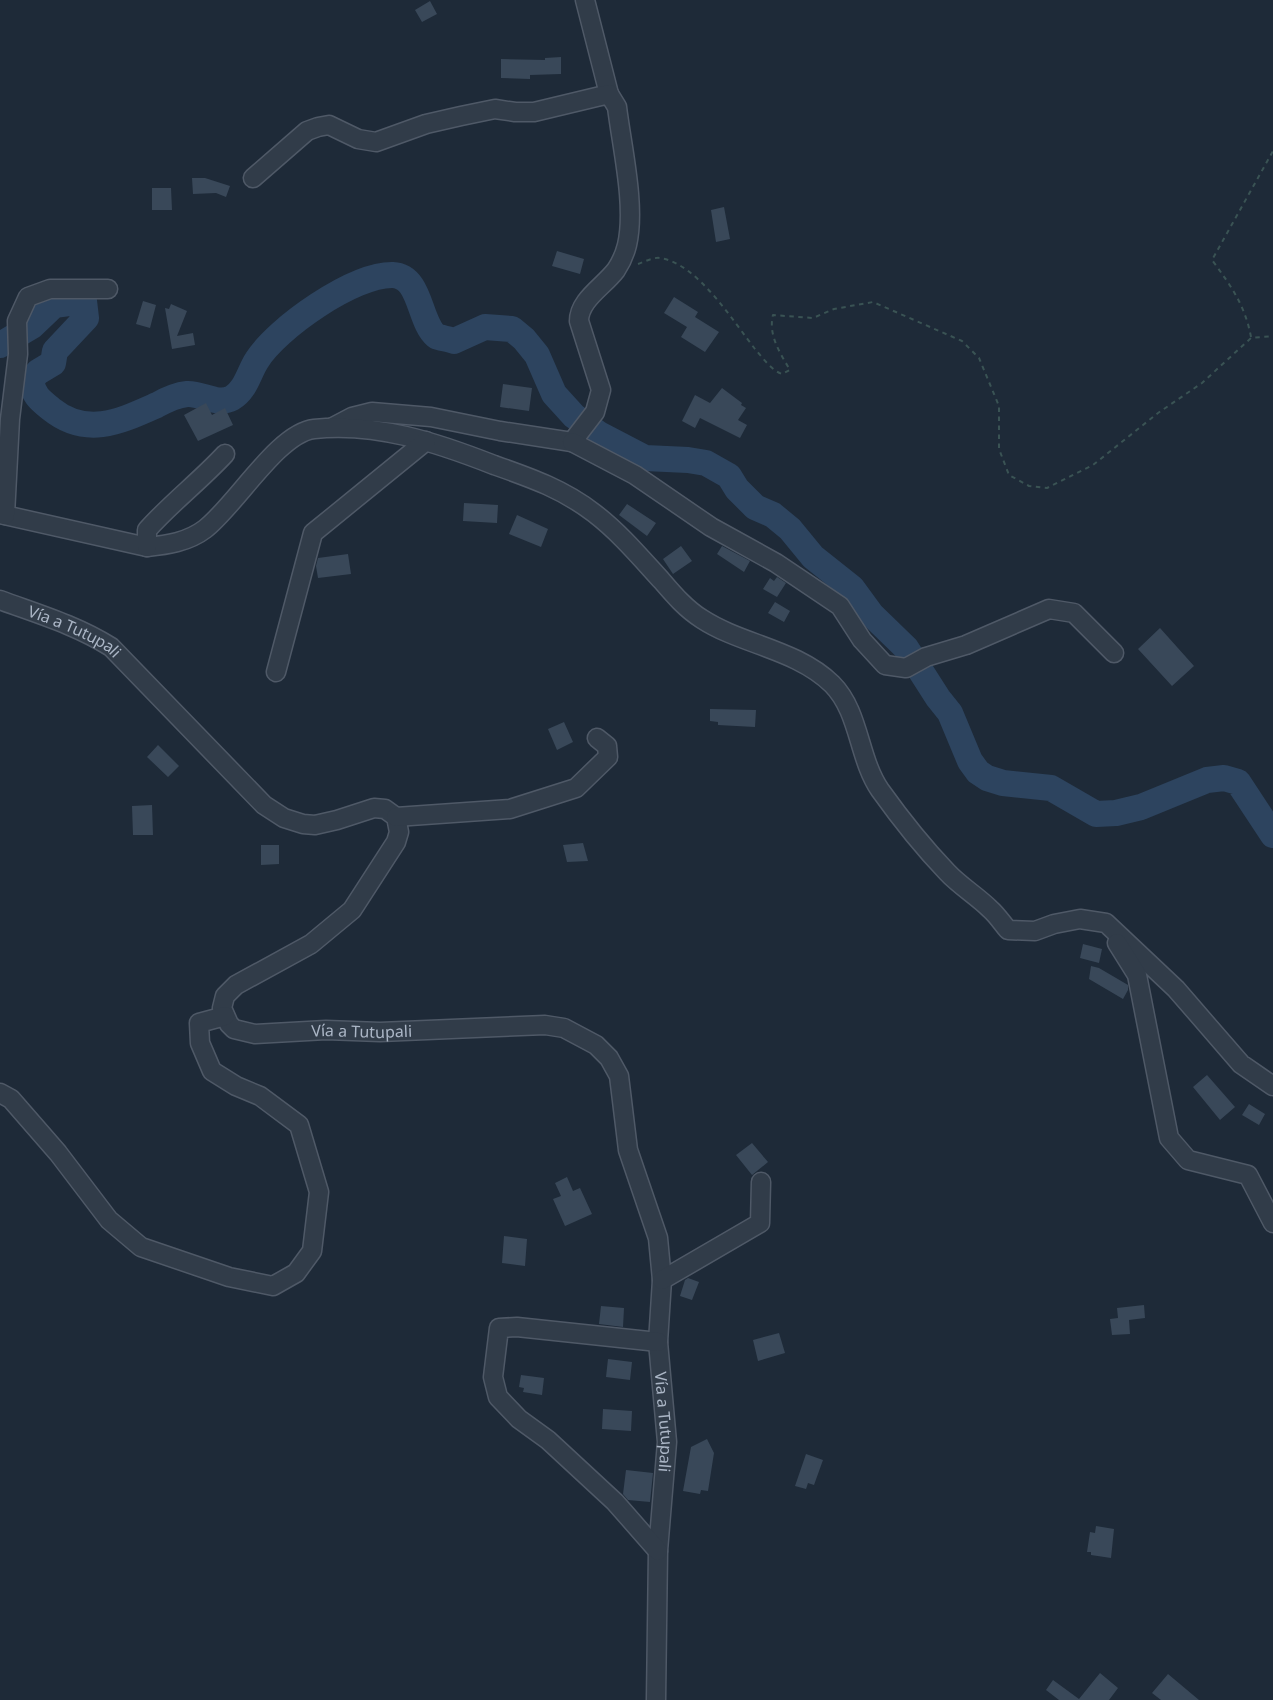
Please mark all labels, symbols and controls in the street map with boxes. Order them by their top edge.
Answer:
street label: Vía a Tutupali [25,600,126,662]
street label: Vía a Tutupali [311,1019,413,1043]
street label: Vía a Tutupali [650,1371,678,1473]

